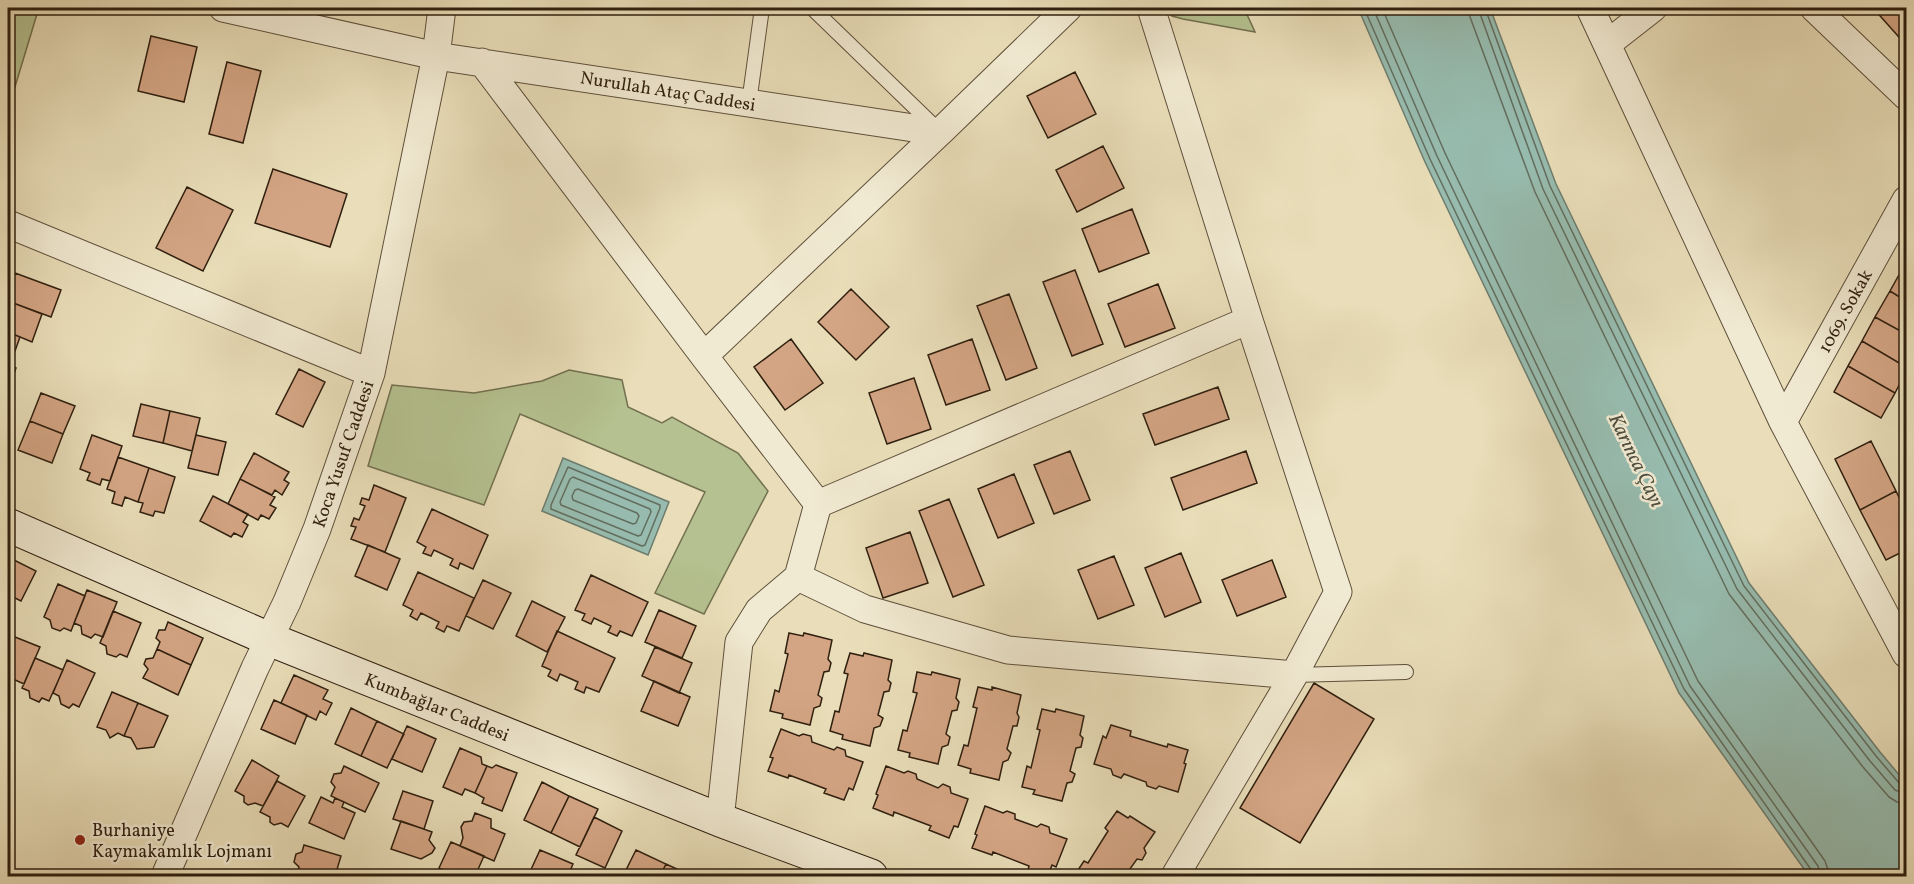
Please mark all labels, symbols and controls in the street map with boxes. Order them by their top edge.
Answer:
street label: Nurullah Ataç Caddesi [578,66,757,119]
street label: 1069. Sokak [1813,265,1880,358]
street label: Koca Yusuf Caddesi [308,378,381,531]
water label: Karınca Çayı [1600,409,1670,513]
street label: Kumbağlar Caddesi [360,668,513,749]
place label: Burhaniye Kaymakamlık Lojmanı [92,819,272,865]
marker: Burhaniye Kaymakamlık Lojmanı [73,833,87,847]

